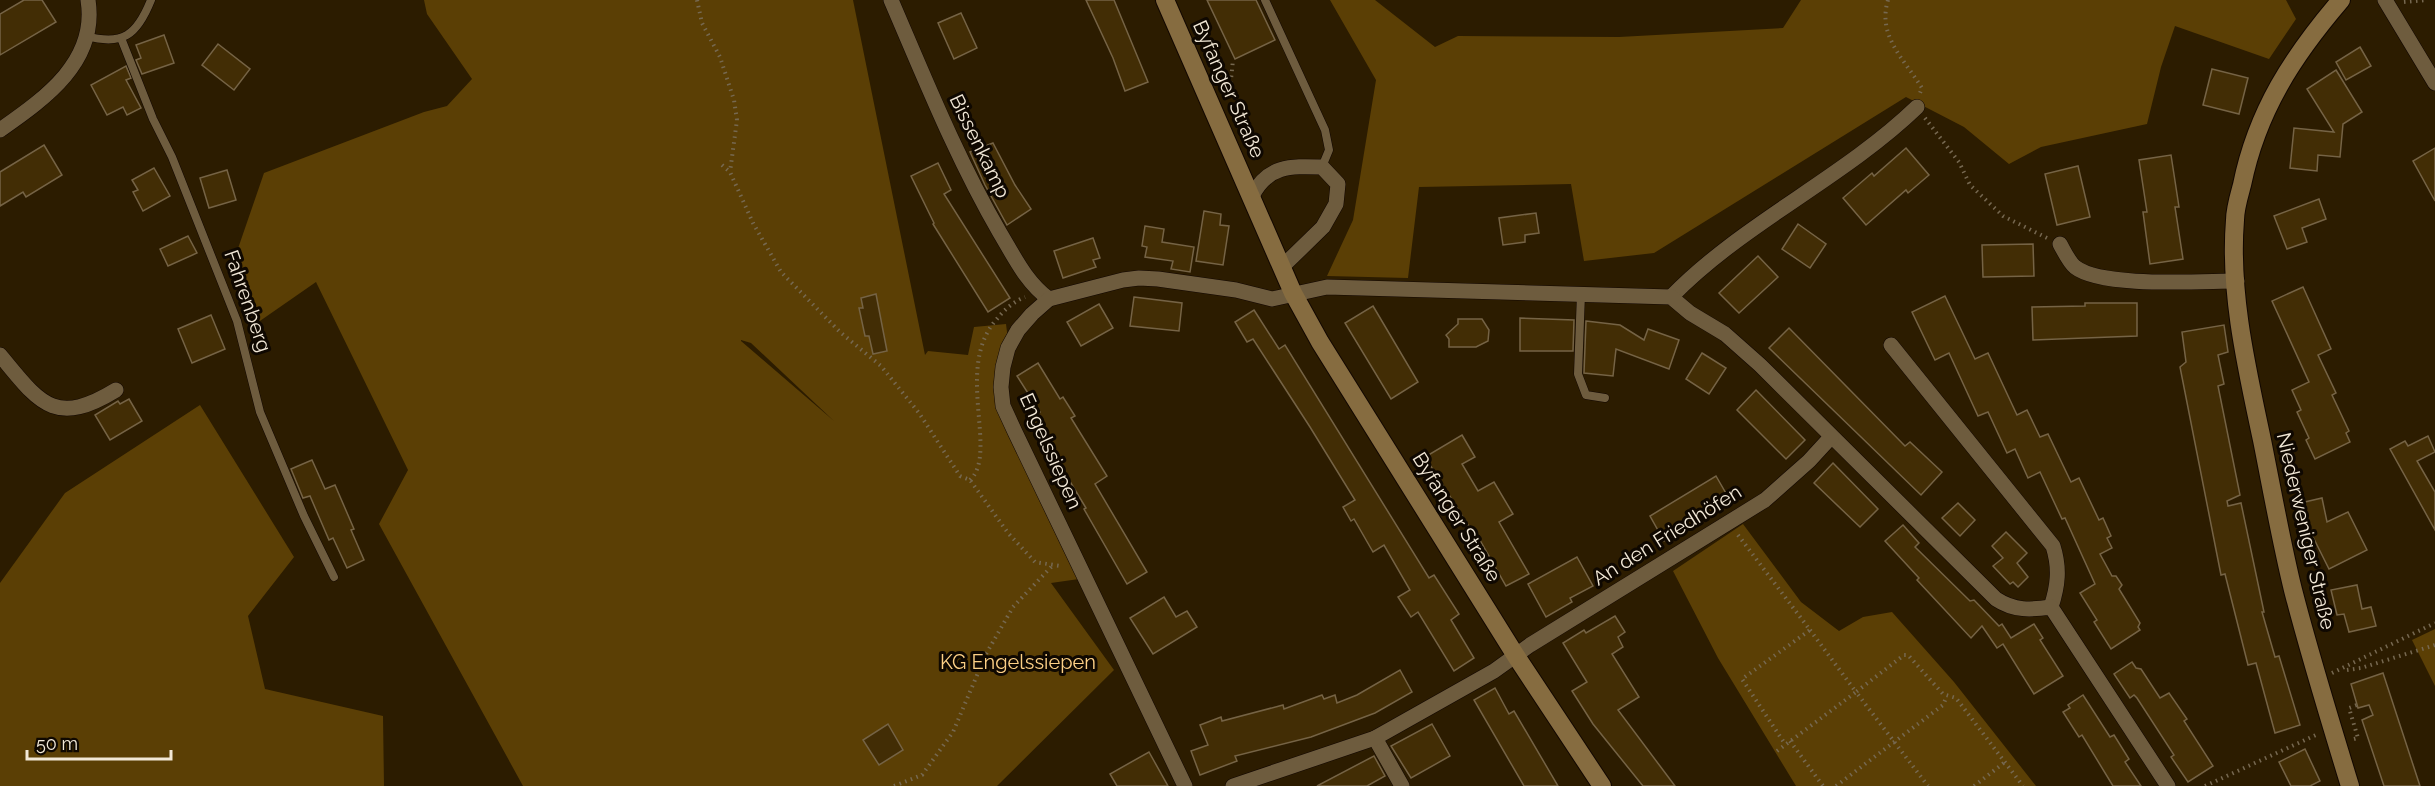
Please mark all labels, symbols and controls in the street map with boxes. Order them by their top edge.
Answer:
street label: Byfanger Straße [1188,16,1270,162]
street label: Bissenkamp [945,90,1015,202]
street label: Fahrenberg [219,247,277,355]
street label: Engelssiepen [1015,389,1087,513]
street label: Niederweniger Straße [2272,430,2340,632]
street label: Byfanger Straße [1408,448,1507,586]
street label: An den Friedhöfen [1588,480,1746,590]
park label: KG Engelssiepen [940,650,1096,674]
scale bar [27,723,171,761]
text: 50 m [36,733,78,754]

